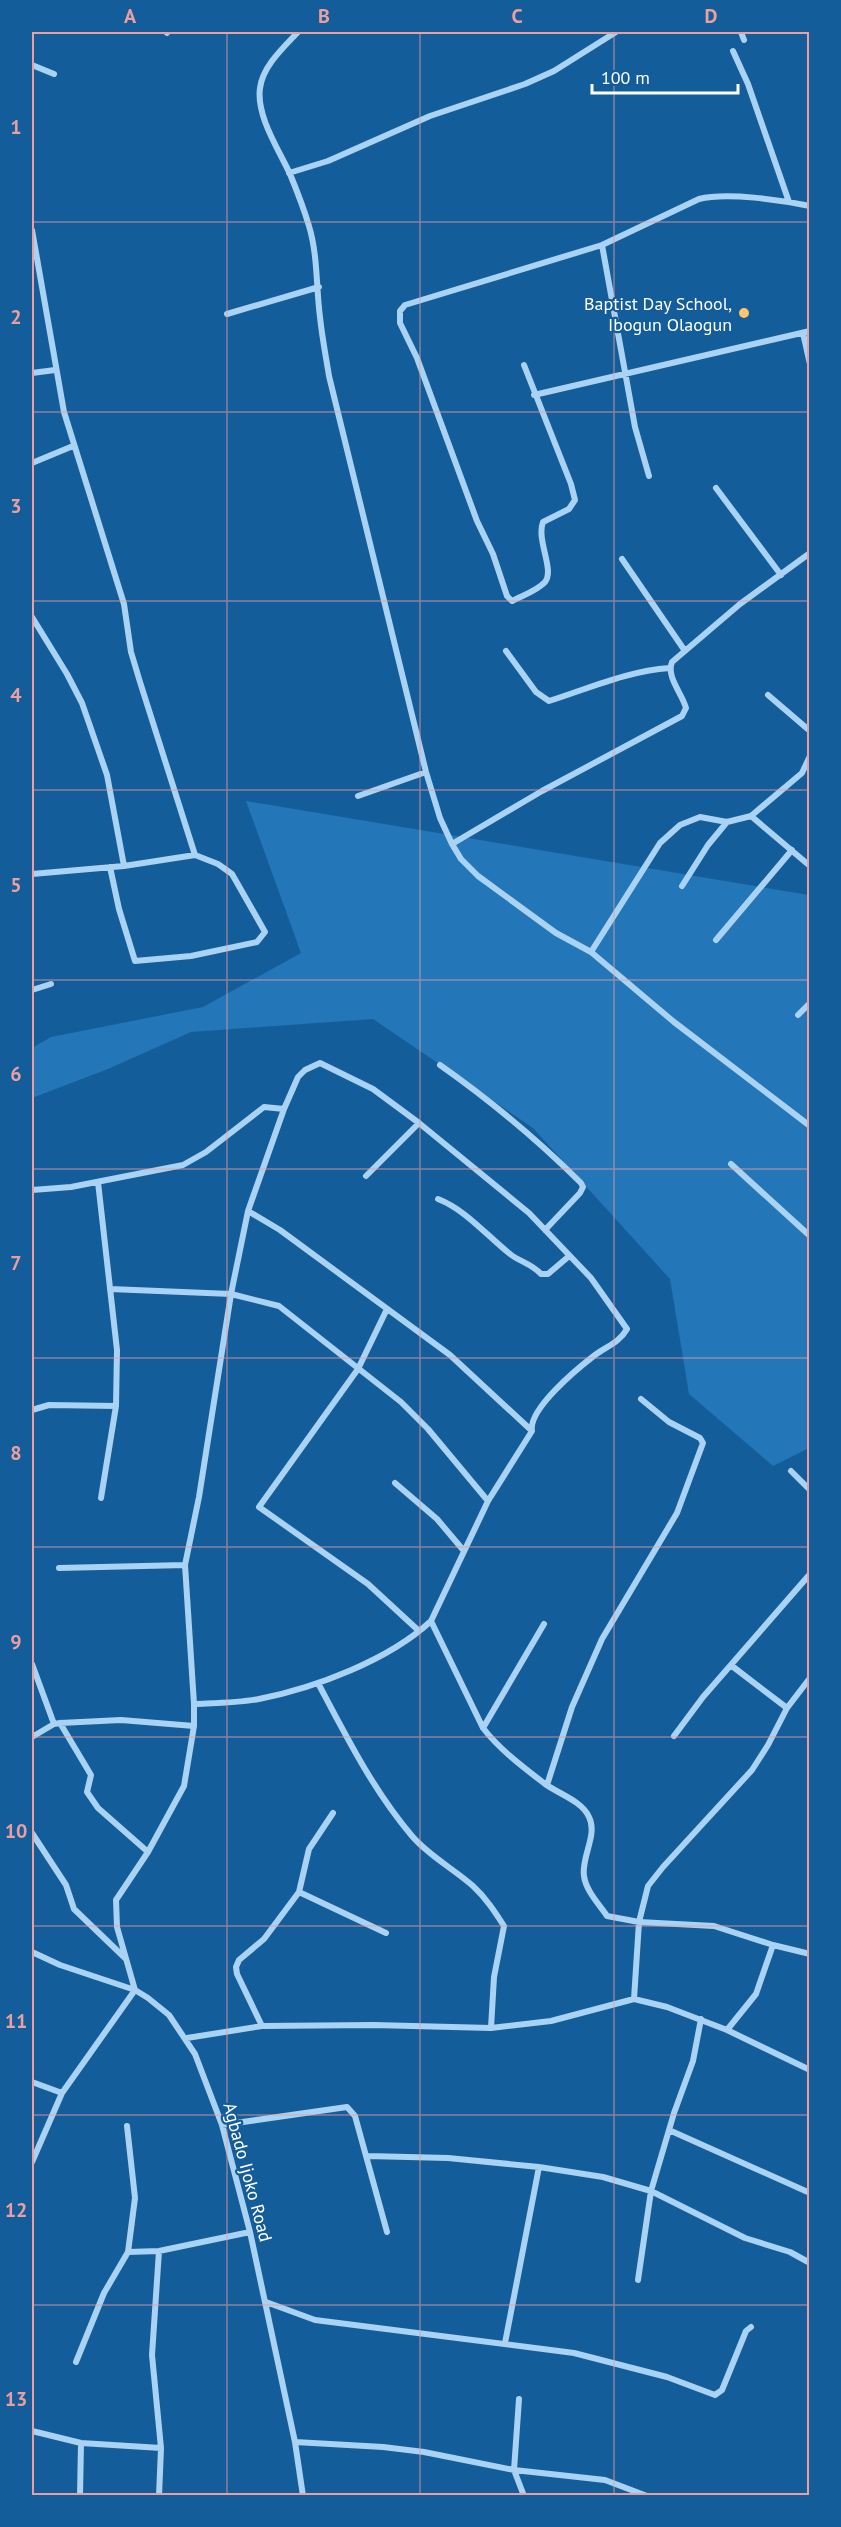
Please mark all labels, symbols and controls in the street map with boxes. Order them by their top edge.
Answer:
text: A [124,3,137,29]
text: B [318,3,330,29]
text: C [511,3,523,29]
text: D [705,3,718,29]
scale bar [592,57,738,95]
text: 100 m [601,66,650,89]
text: 1 [10,114,22,140]
place label: Baptist Day School, Ibogun Olaogun [584,292,732,336]
text: 2 [10,304,22,330]
marker: Baptist Day School, Ibogun Olaogun [737,306,751,320]
text: 3 [10,493,22,519]
text: 4 [10,682,22,708]
text: 5 [10,872,22,898]
text: 6 [10,1061,22,1087]
text: 7 [10,1250,22,1276]
text: 8 [10,1440,22,1466]
text: 9 [10,1629,22,1655]
text: 10 [5,1818,27,1844]
text: 11 [5,2008,27,2034]
street label: Agbado Ijoko Road [218,2100,278,2244]
text: 12 [5,2197,27,2223]
text: 13 [5,2386,27,2412]

